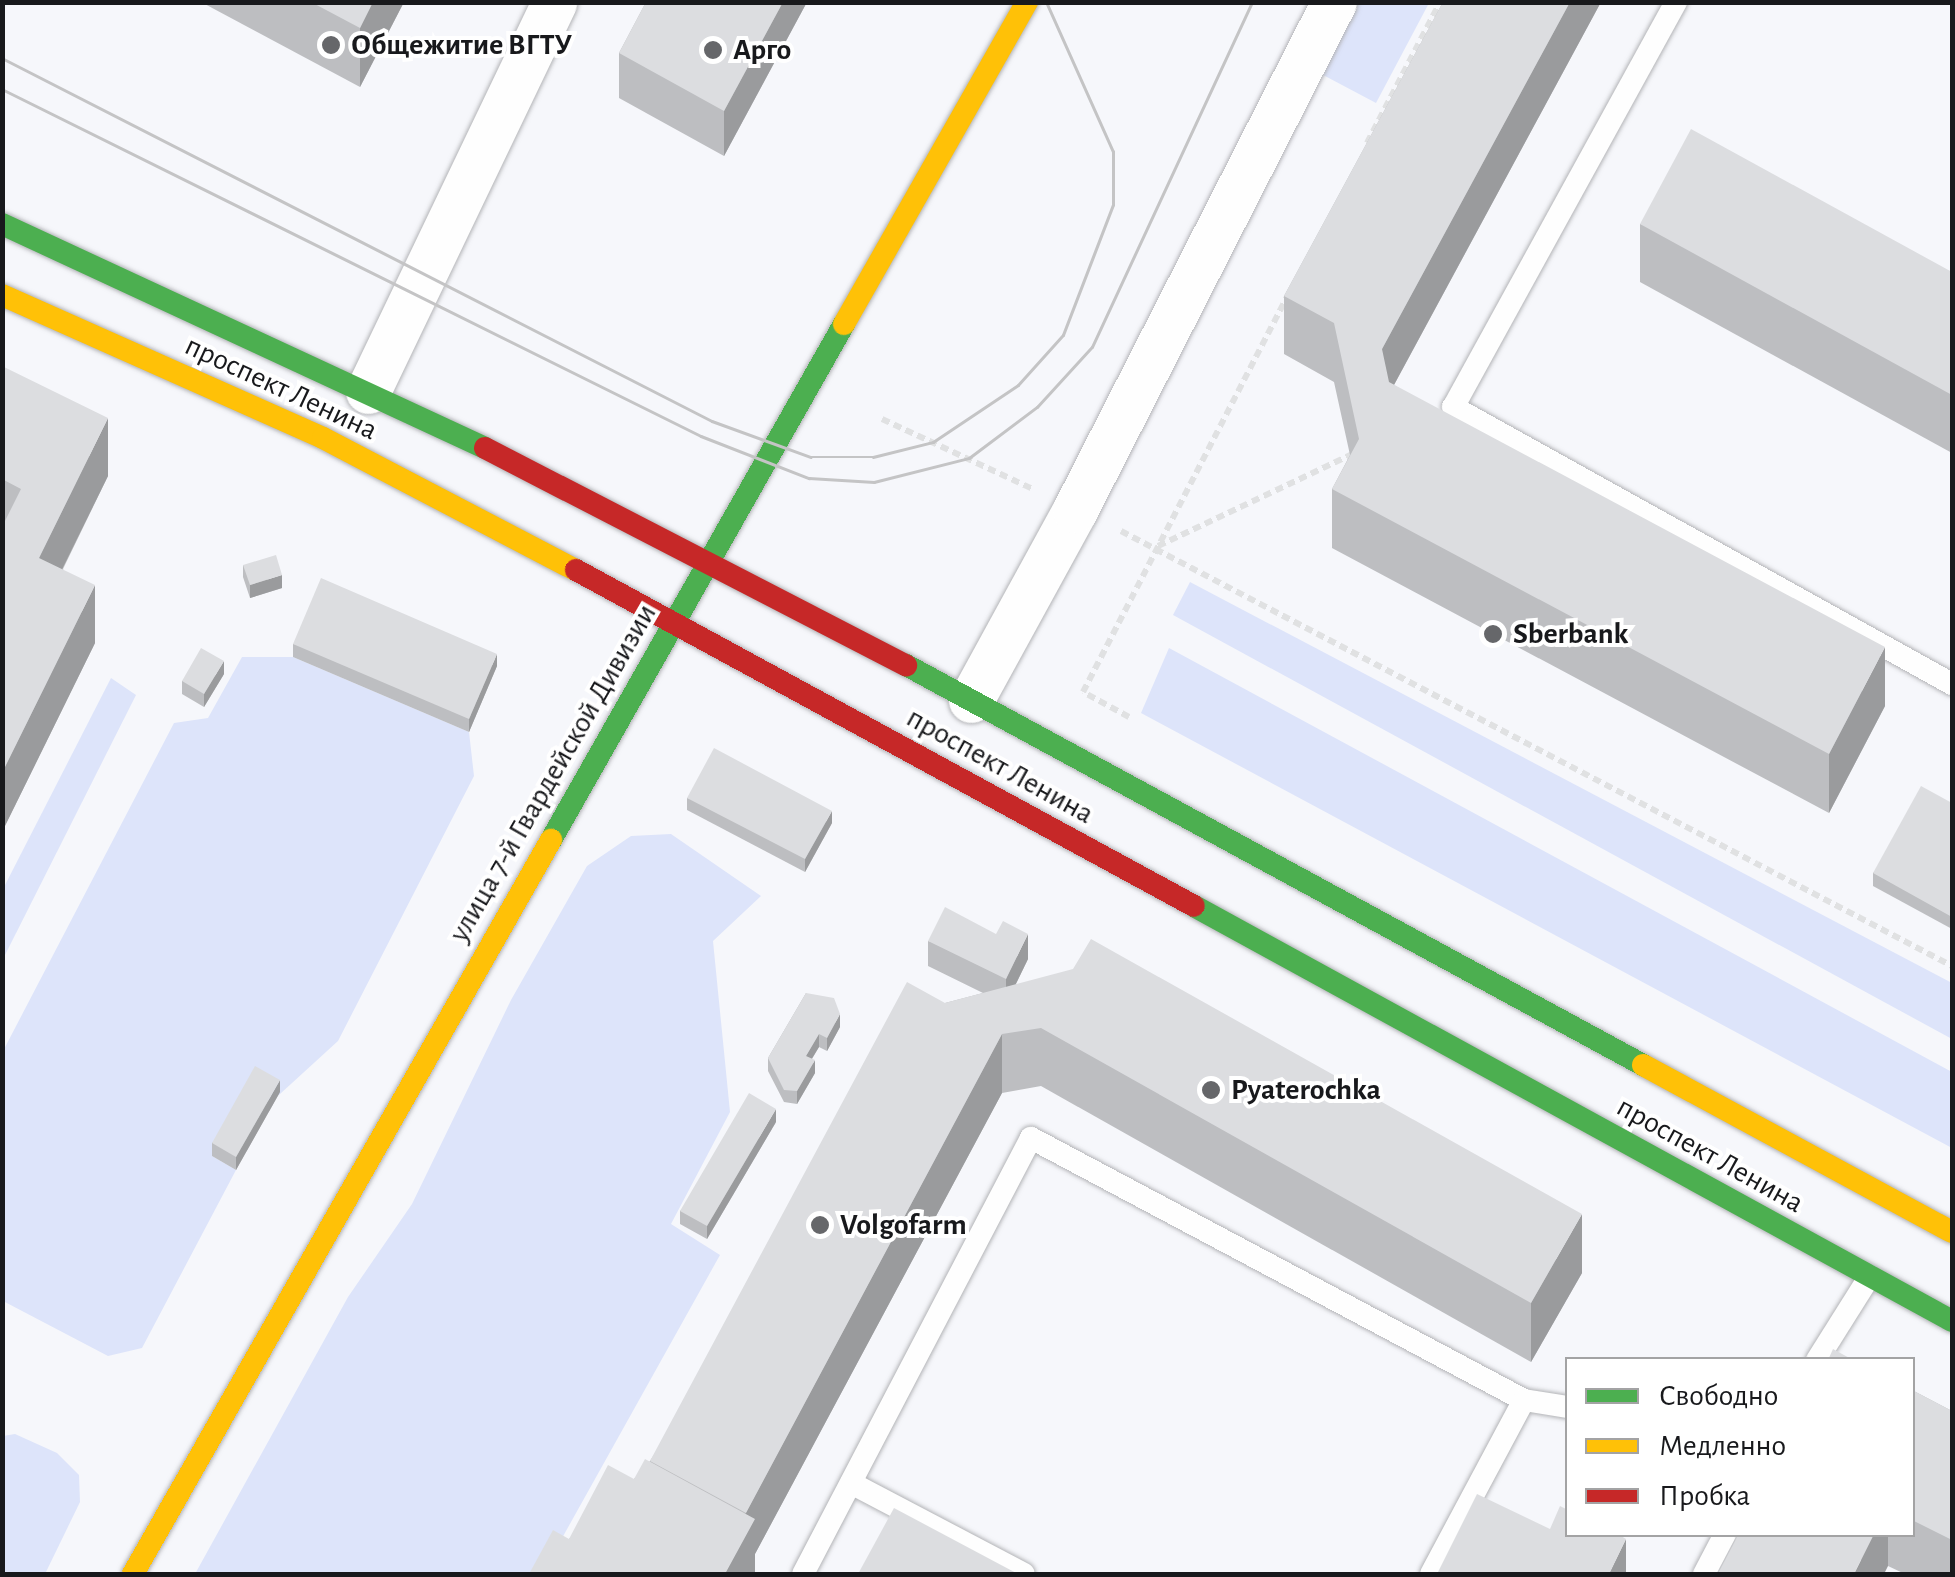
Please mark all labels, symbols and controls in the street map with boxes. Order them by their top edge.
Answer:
place label: Общежитие ВГТУ [351,27,572,63]
place label: Арго [733,32,791,68]
marker: Общежитие ВГТУ [320,34,342,56]
marker: Арго [702,39,724,61]
street label: проспект Ленина [179,328,383,448]
street label: улица 7-й Гвардейской Дивизии [441,598,665,948]
place label: Sberbank [1513,616,1628,652]
marker: Sberbank [1482,623,1504,645]
street label: проспект Ленина [900,700,1100,832]
place label: Pyaterochka [1231,1072,1381,1108]
marker: Pyaterochka [1200,1079,1222,1101]
street label: проспект Ленина [1610,1089,1810,1221]
place label: Volgofarm [840,1207,967,1243]
marker: Volgofarm [809,1214,831,1236]
legend [1565,1357,1915,1537]
text: Свободно [1659,1381,1778,1411]
text: Медленно [1659,1431,1786,1461]
text: Пробка [1659,1481,1750,1511]

